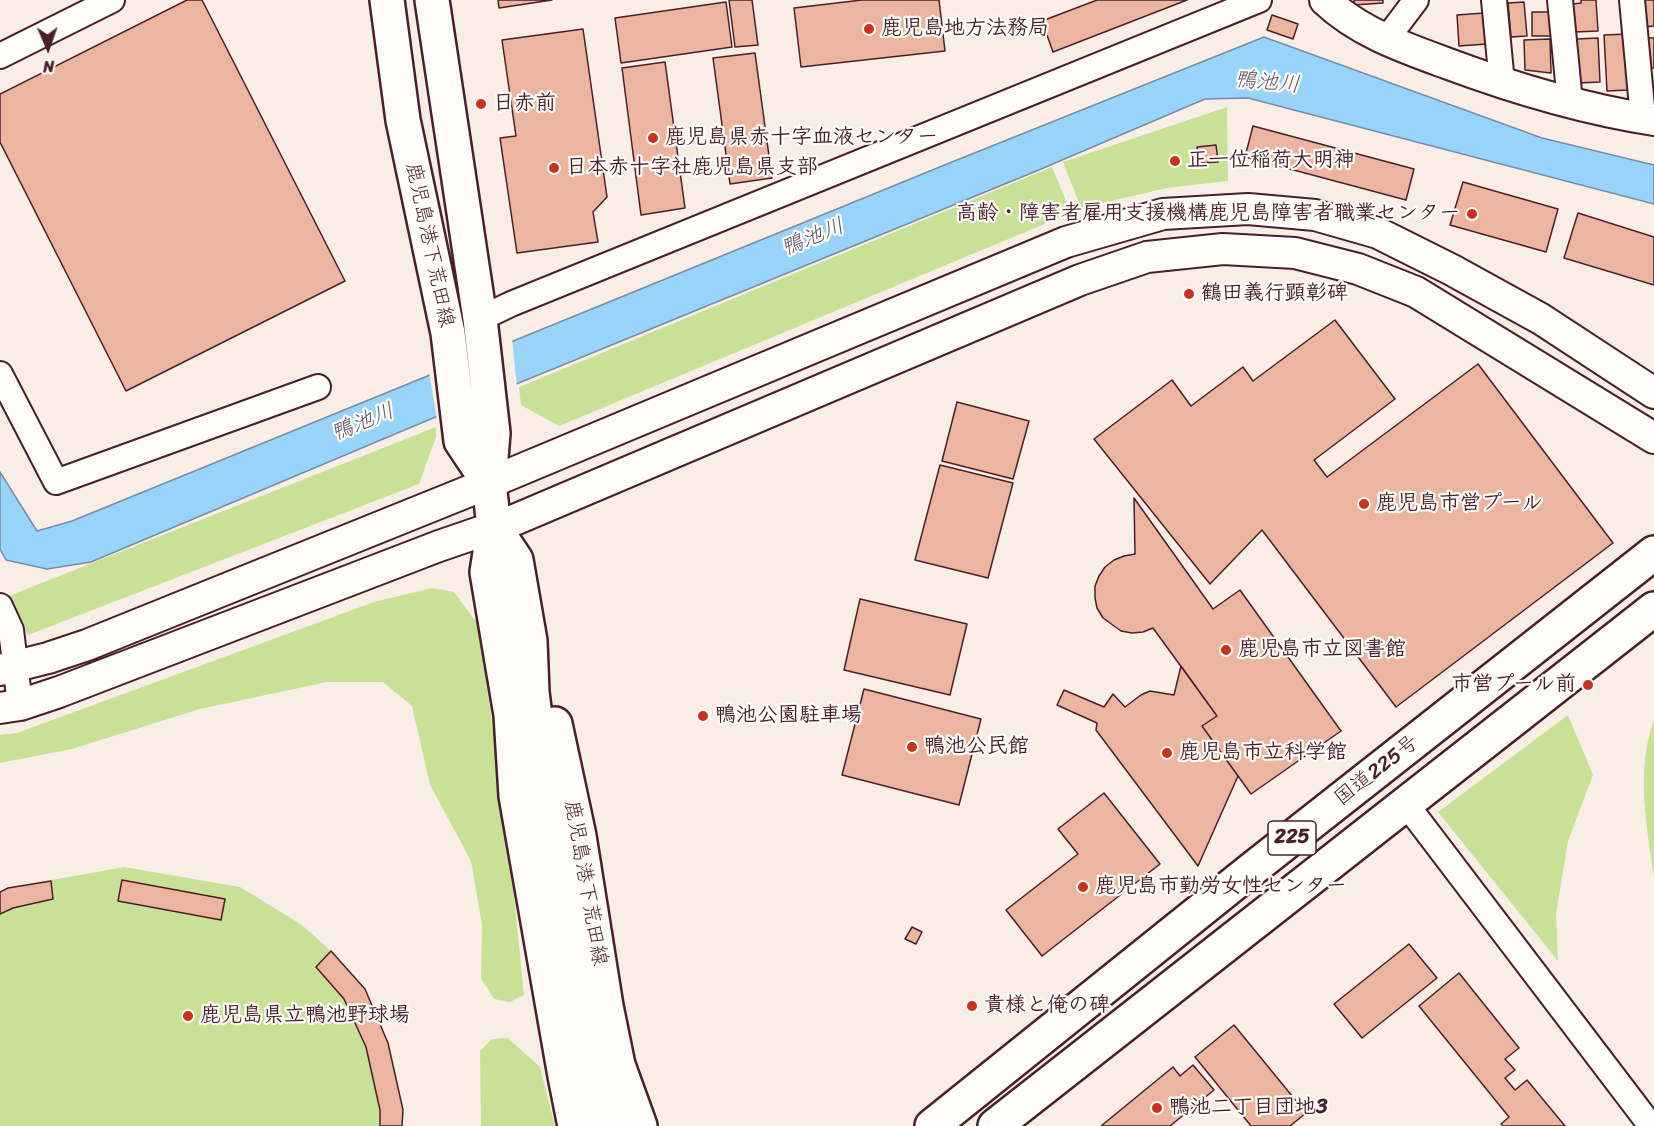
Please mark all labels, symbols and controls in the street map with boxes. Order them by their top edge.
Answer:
place label: 鹿児島地方法務局 [881,16,1049,42]
north arrow [18,18,78,78]
marker: 鹿児島地方法務局 [862,22,876,36]
text: N [43,52,55,81]
water label: 鴨池川 [1233,67,1301,99]
place label: 日赤前 [493,91,556,117]
marker: 日赤前 [474,97,488,111]
place label: 鹿児島県赤十字血液センター [665,125,938,151]
marker: 鹿児島県赤十字血液センター [646,131,660,145]
place label: 正一位稲荷大明神 [1187,148,1355,174]
marker: 正一位稲荷大明神 [1168,154,1182,168]
place label: 日本赤十字社鹿児島県支部 [566,155,818,181]
street label: 鹿児島港下荒田線 [399,160,459,330]
marker: 日本赤十字社鹿児島県支部 [547,161,561,175]
place label: 高齢・障害者雇用支援機構鹿児島障害者職業センター [956,201,1460,227]
marker: 高齢・障害者雇用支援機構鹿児島障害者職業センター [1465,207,1479,221]
water label: 鴨池川 [777,213,849,263]
place label: 鶴田義行顕彰碑 [1201,281,1348,307]
marker: 鶴田義行顕彰碑 [1182,287,1196,301]
water label: 鴨池川 [327,398,399,448]
place label: 鹿児島市営プール [1376,491,1543,517]
marker: 鹿児島市営プール [1357,497,1371,511]
place label: 鹿児島市立図書館 [1238,637,1406,663]
marker: 鹿児島市立図書館 [1219,643,1233,657]
place label: 市営プール前 [1451,672,1576,698]
marker: 市営プール前 [1581,678,1595,692]
place label: 鴨池公園駐車場 [715,703,862,729]
marker: 鴨池公園駐車場 [696,709,710,723]
street label: 国道225号 [1330,730,1424,812]
place label: 鴨池公民館 [924,734,1029,760]
marker: 鴨池公民館 [905,740,919,754]
place label: 鹿児島市立科学館 [1179,740,1347,766]
marker: 鹿児島市立科学館 [1160,746,1174,760]
street label: 鹿児島港下荒田線 [558,798,612,968]
road number: 225 [1268,821,1316,855]
place label: 鹿児島市勤労女性センター [1095,874,1347,900]
marker: 鹿児島市勤労女性センター [1076,880,1090,894]
place label: 貴様と俺の碑 [984,993,1110,1019]
marker: 貴様と俺の碑 [965,999,979,1013]
place label: 鹿児島県立鴨池野球場 [200,1003,410,1029]
marker: 鹿児島県立鴨池野球場 [181,1009,195,1023]
place label: 鴨池二丁目団地3 [1169,1095,1328,1121]
marker: 鴨池二丁目団地3 [1150,1101,1164,1115]

